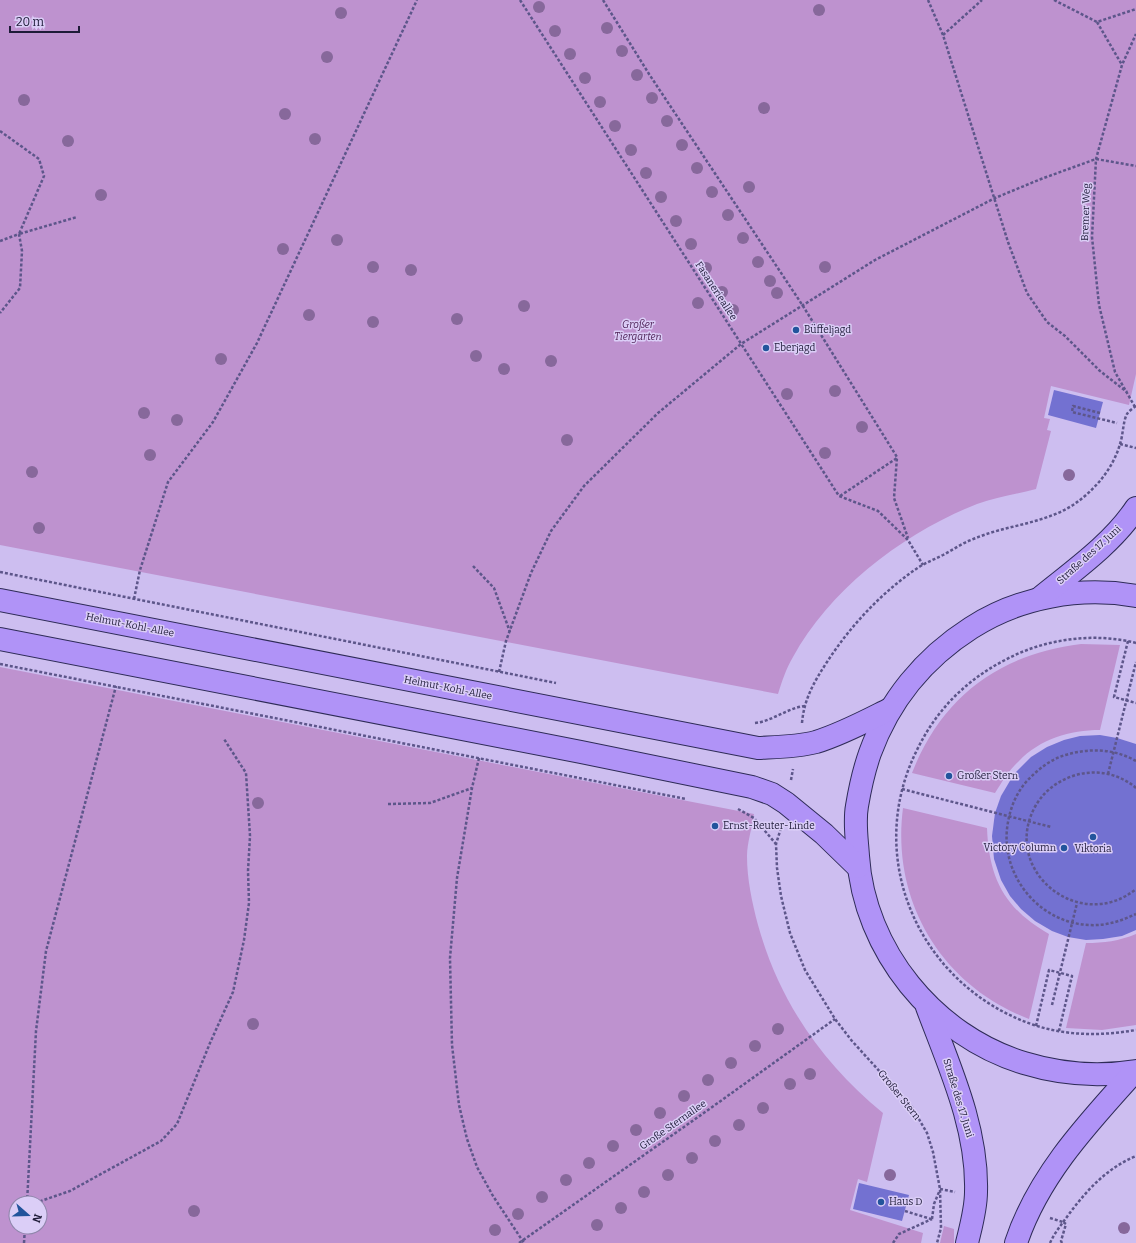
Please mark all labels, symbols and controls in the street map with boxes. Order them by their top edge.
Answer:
scale bar [10,8,79,34]
text: 20 m [16,15,45,29]
street label: Bremer Weg [1079,182,1093,241]
street label: Fasanerieallee [693,259,739,323]
park label: Großer Tiergarten [614,319,662,343]
place label: Büffeljagd [804,324,851,336]
marker: Büffeljagd [791,325,801,335]
place label: Eberjagd [774,342,816,354]
marker: Eberjagd [761,343,771,353]
street label: Straße des 17. Juni [1054,523,1124,587]
street label: Helmut-Kohl-Allee [85,611,175,639]
street label: Helmut-Kohl-Allee [403,674,493,702]
place label: Großer Stern [957,770,1019,782]
marker: Großer Stern [944,771,954,781]
place label: Ernst-Reuter-Linde [723,820,815,832]
marker: Ernst-Reuter-Linde [710,821,720,831]
marker: Viktoria [1088,832,1098,842]
place label: Victory Column [984,842,1057,854]
marker: Victory Column [1059,843,1069,853]
place label: Viktoria [1075,843,1112,855]
street label: Straße des 17. Juni [940,1057,976,1139]
street label: Großer Stern [875,1067,923,1123]
street label: Große Sternallee [637,1097,709,1153]
north arrow [8,1195,48,1235]
place label: Haus D [889,1196,922,1208]
marker: Haus D [876,1197,886,1207]
text: N [29,1212,44,1225]

